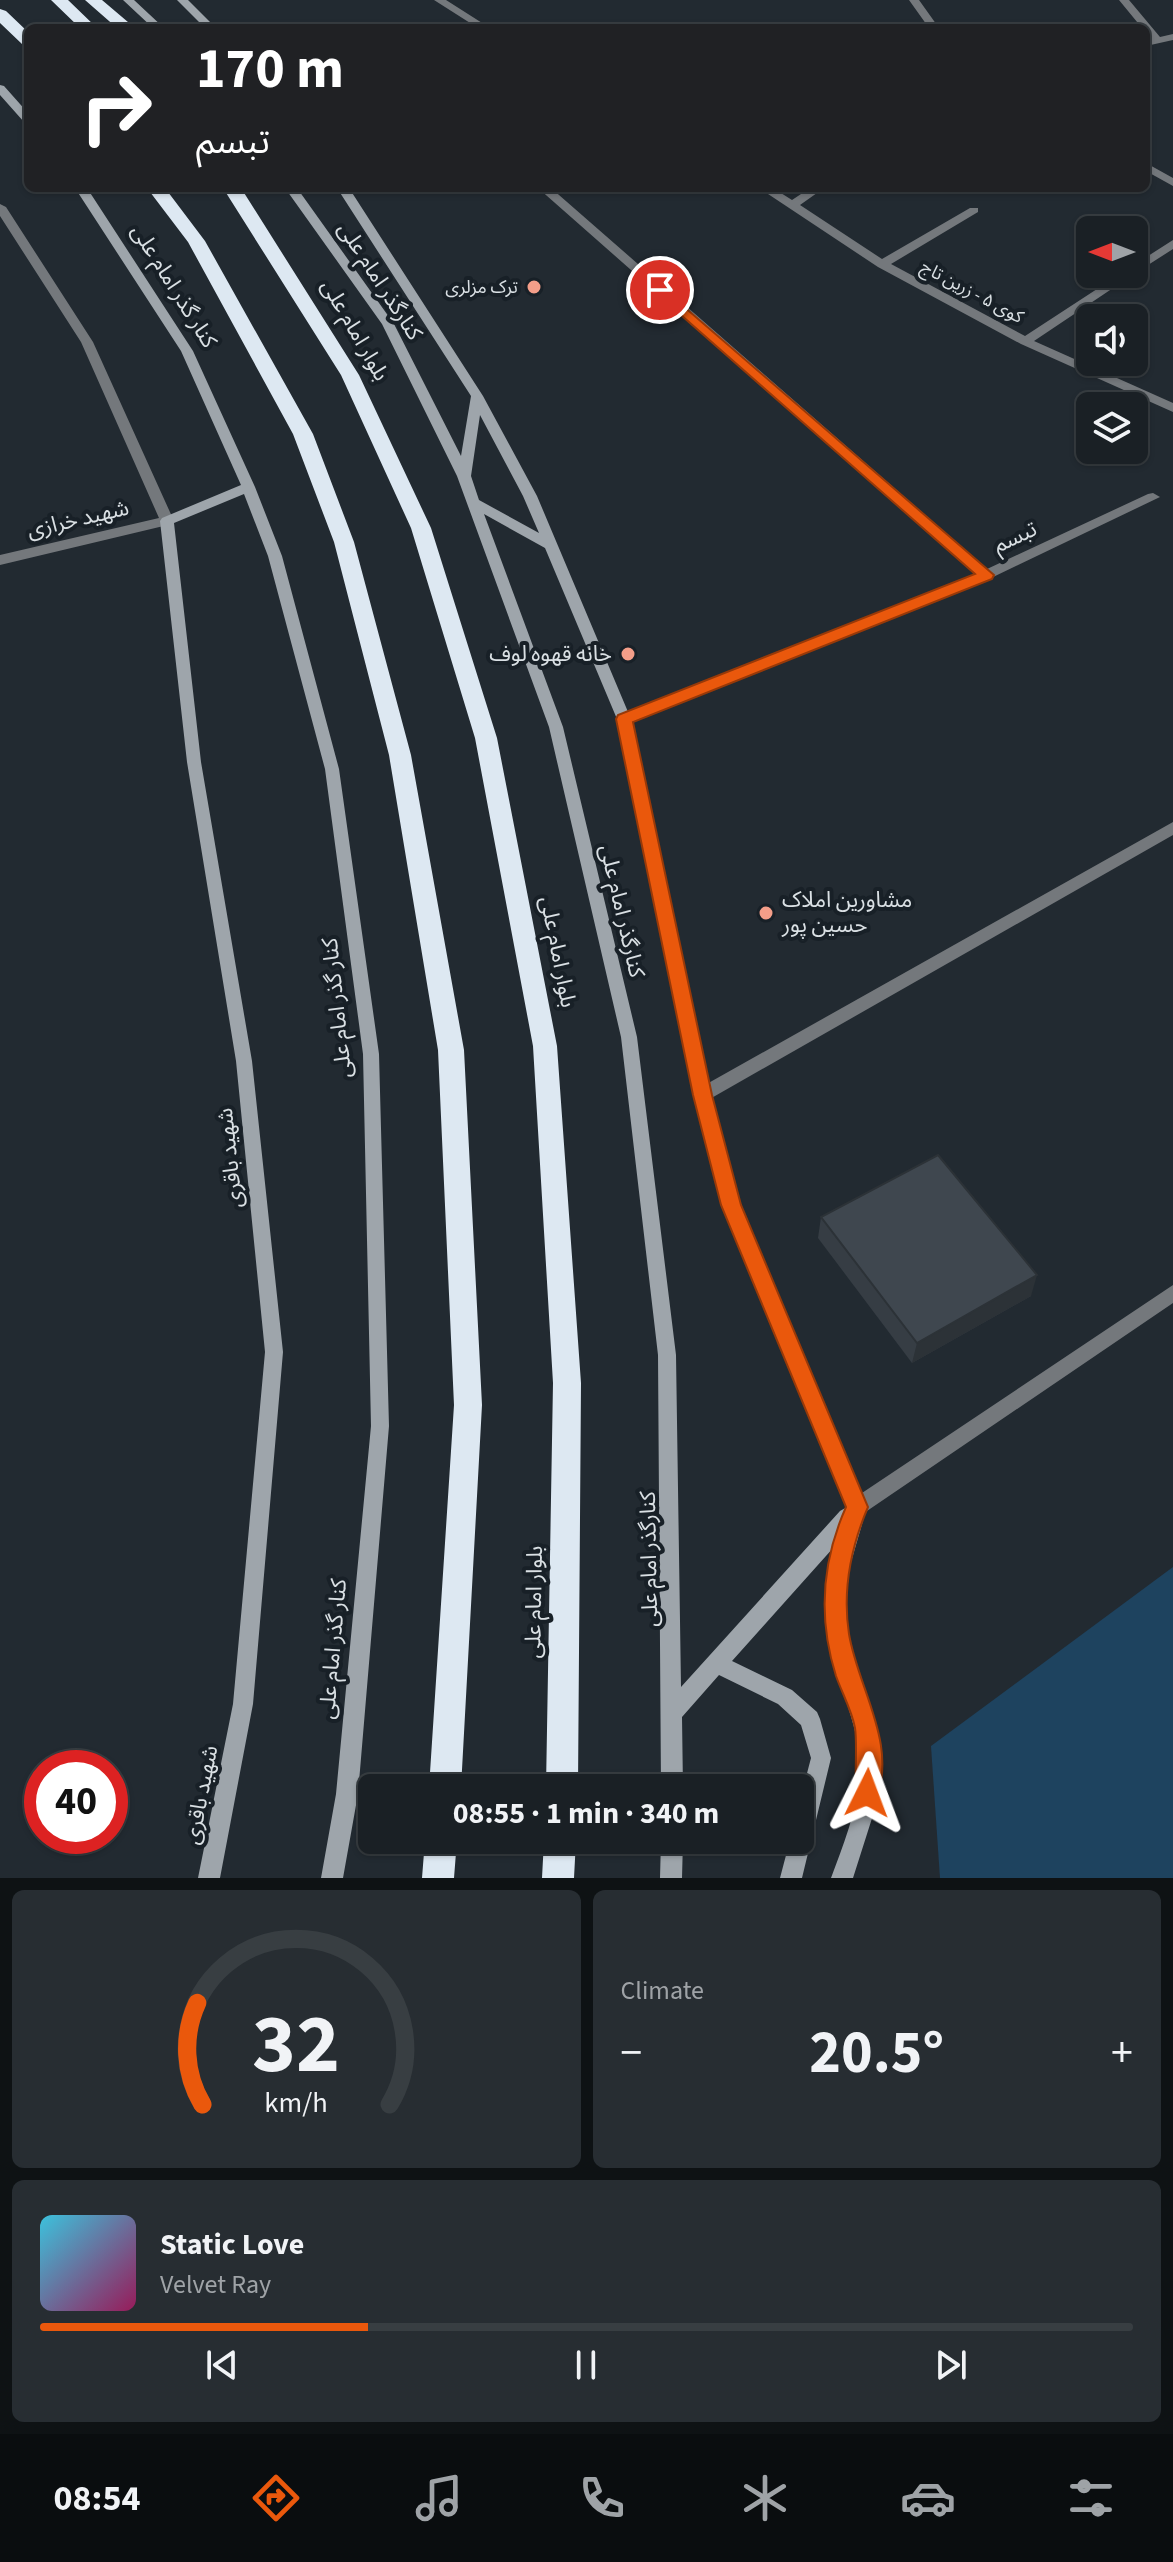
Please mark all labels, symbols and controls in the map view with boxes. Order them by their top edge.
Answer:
text: 170 m [196,30,344,109]
icon: right [64,56,168,160]
text: تبسم [196,116,270,167]
street label: کنارگذر امام علی [330,215,431,347]
north arrow [1076,216,1148,288]
map controls [1076,216,1148,464]
street label: کنار گذر امام علی [123,218,225,355]
street label: کوی ۵ - زرین تاج [916,254,1028,330]
pin [626,256,694,324]
icon: arrive [638,268,682,312]
street label: بلوار امام علی [313,273,397,387]
place label: ترک مزلری [445,275,518,300]
marker: ترک مزلری [525,278,543,296]
button: sound [1076,304,1148,376]
button: layers [1076,392,1148,464]
street label: شهید خرازی [24,492,132,546]
street label: تبسم [988,513,1042,561]
place label: خانه قهوه لوف [489,638,612,670]
marker: خانه قهوه لوف [619,645,637,663]
street label: کنارگذر امام علی [591,841,653,982]
place label: مشاورین املاک حسین پور [781,884,912,941]
street label: بلوار امام علی [532,894,584,1010]
marker: مشاورین املاک حسین پور [757,904,775,922]
street label: کنار گذر امام علی [314,935,360,1080]
street label: شهید باقری [209,1106,251,1210]
street label: کنارگذر امام علی [632,1490,666,1627]
street label: بلوار امام علی [517,1545,551,1659]
street label: کنار گذر امام علی [311,1577,355,1721]
street label: شهید باقری [176,1743,226,1847]
speed limit sign: 40 [24,1750,128,1854]
position arrow [825,1751,909,1835]
text: 08:55 · 1 min · 340 m [453,1792,719,1835]
text: Climate [621,1972,704,2009]
text: 32 [252,1986,340,2104]
text: 20.5° [809,2011,944,2096]
text: − [621,2022,642,2085]
text: + [1111,2022,1133,2085]
text: km/h [265,2083,328,2123]
text: Static Love [160,2223,304,2266]
text: Velvet Ray [160,2266,271,2303]
icon: previous [200,2343,244,2387]
icon: pause [564,2343,608,2387]
icon: next [929,2343,973,2387]
icon: directions [248,2470,304,2526]
icon: music [411,2470,467,2526]
icon: phone [574,2470,630,2526]
icon: climate [737,2470,793,2526]
icon: car [900,2470,956,2526]
icon: filters [1063,2470,1119,2526]
text: 08:54 [54,2473,140,2524]

